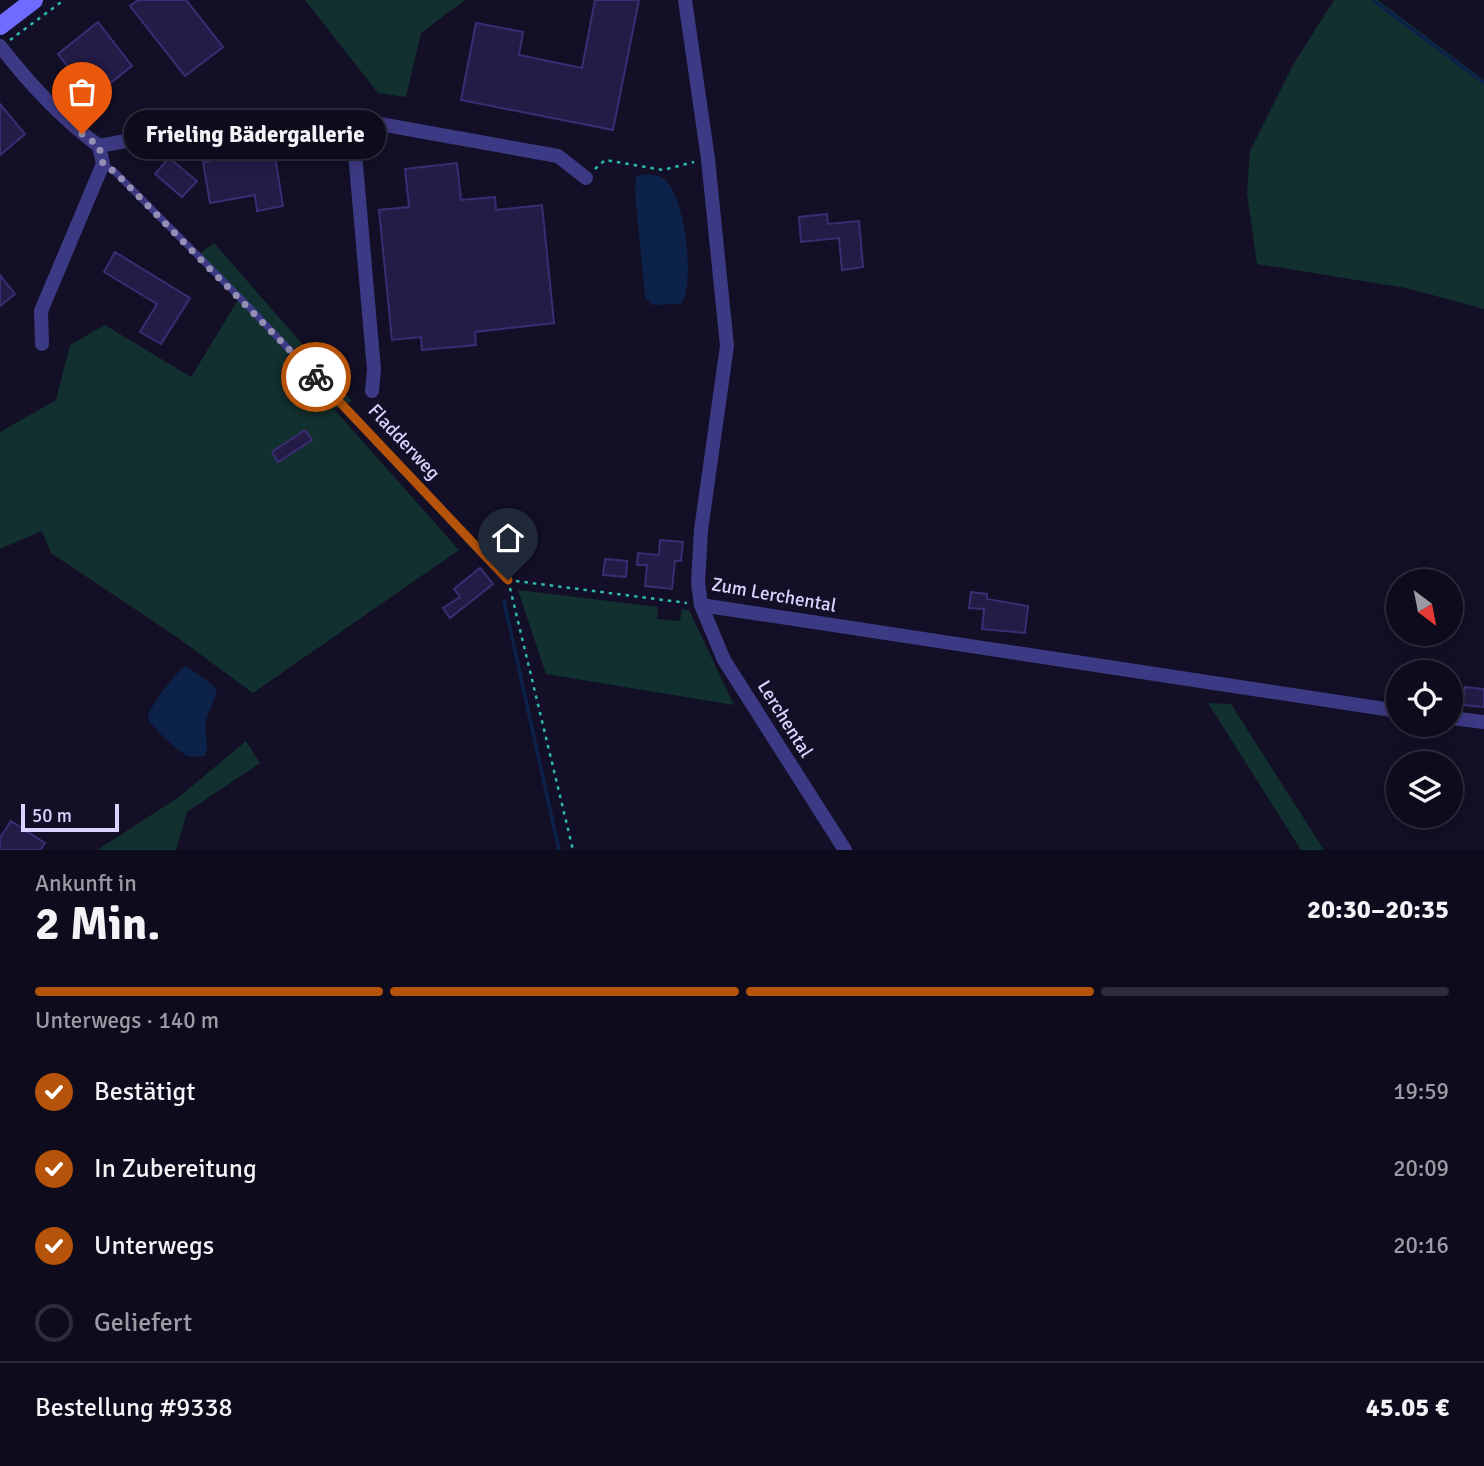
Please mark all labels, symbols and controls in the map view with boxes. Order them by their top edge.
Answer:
pin [52,62,112,134]
icon: bag [63,73,101,111]
callout: Frieling Bädergallerie [124,110,386,158]
text: Frieling Bädergallerie [145,120,365,149]
courier [281,342,351,412]
icon: bike [297,358,335,396]
street label: Fladderweg [363,399,445,485]
pin [478,508,538,580]
icon: home [489,519,527,557]
north arrow [1386,569,1463,646]
map controls [1386,569,1463,828]
street label: Zum Lerchental [710,572,838,618]
button: locate [1386,660,1463,737]
street label: Lerchental [752,676,818,762]
button: layers [1386,751,1463,828]
scale bar [21,801,119,833]
text: 50 m [32,804,72,828]
text: Ankunft in [35,869,137,898]
text: 20:30–20:35 [1307,894,1449,926]
text: 2 Min. [35,896,160,952]
text: Unterwegs · 140 m [35,1006,219,1035]
icon: check [35,1073,73,1111]
text: Bestätigt [94,1076,195,1108]
text: 19:59 [1393,1077,1449,1106]
icon: check [35,1150,73,1188]
text: In Zubereitung [94,1153,257,1185]
text: 20:09 [1393,1154,1449,1183]
icon: check [35,1227,73,1265]
text: Unterwegs [94,1230,214,1262]
text: 20:16 [1393,1231,1449,1260]
text: Geliefert [94,1307,192,1339]
text: Bestellung #9338 [35,1392,232,1424]
text: 45.05 € [1366,1392,1449,1424]

